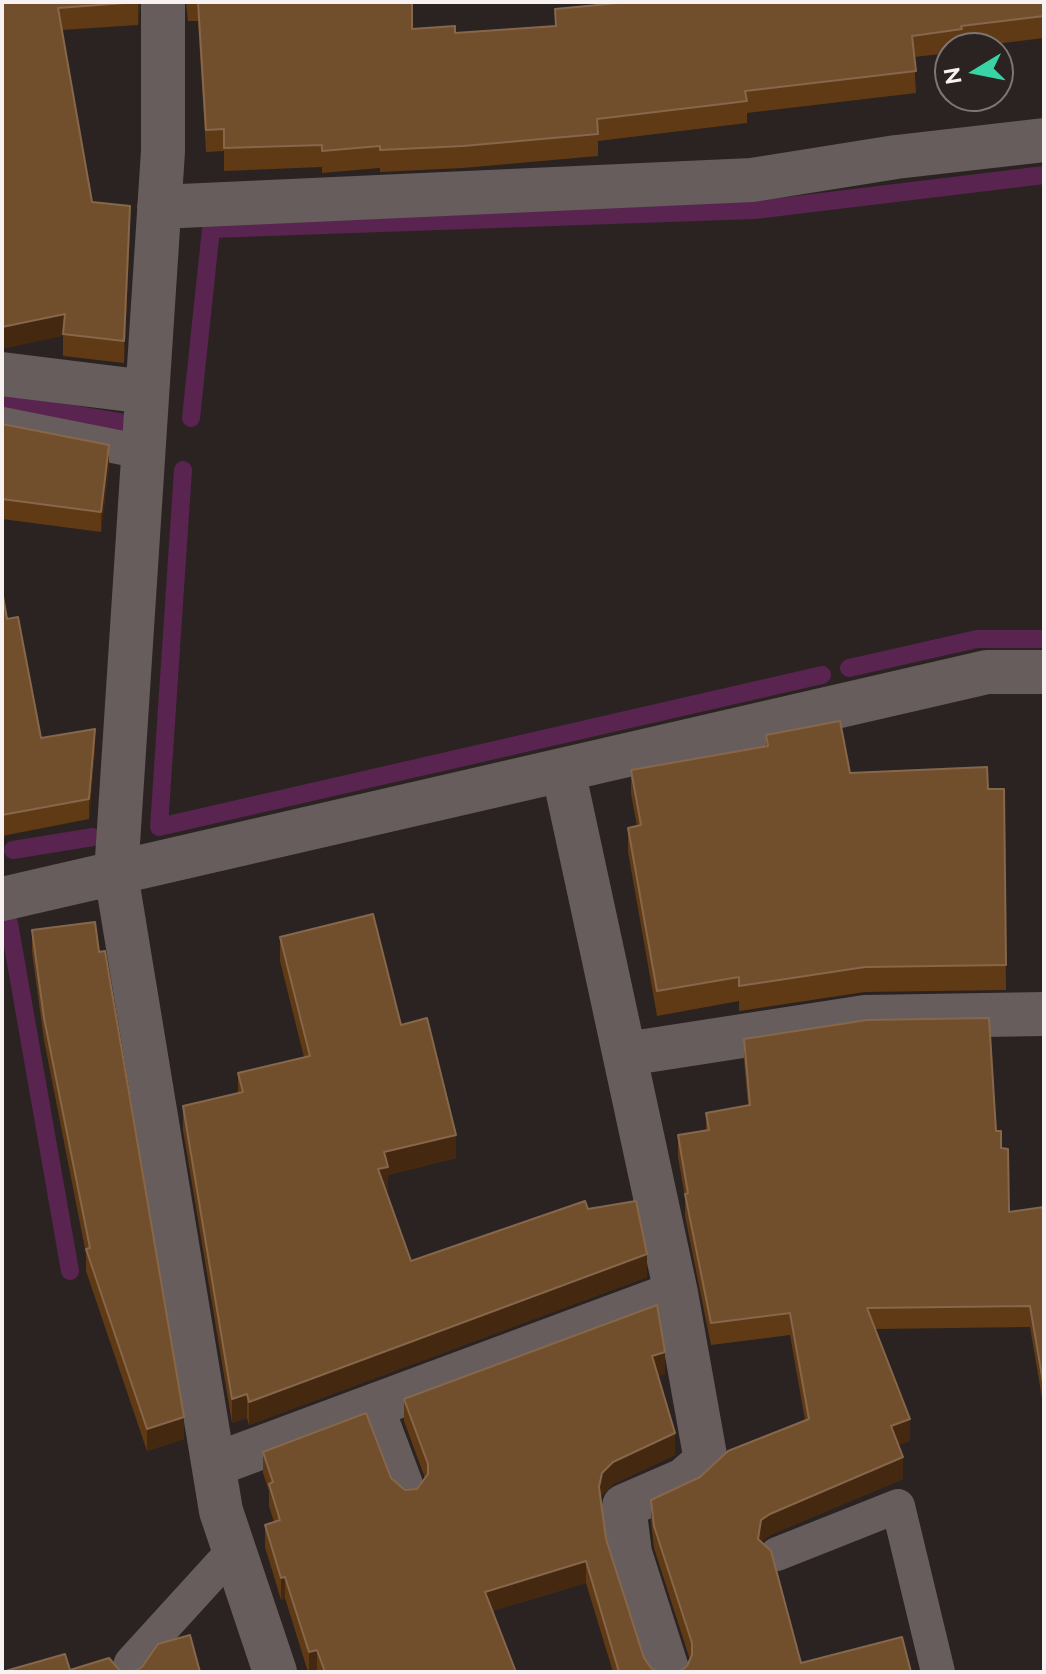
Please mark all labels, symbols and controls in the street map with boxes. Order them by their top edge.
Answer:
north arrow [934,32,1014,112]
text: N [938,65,967,86]

